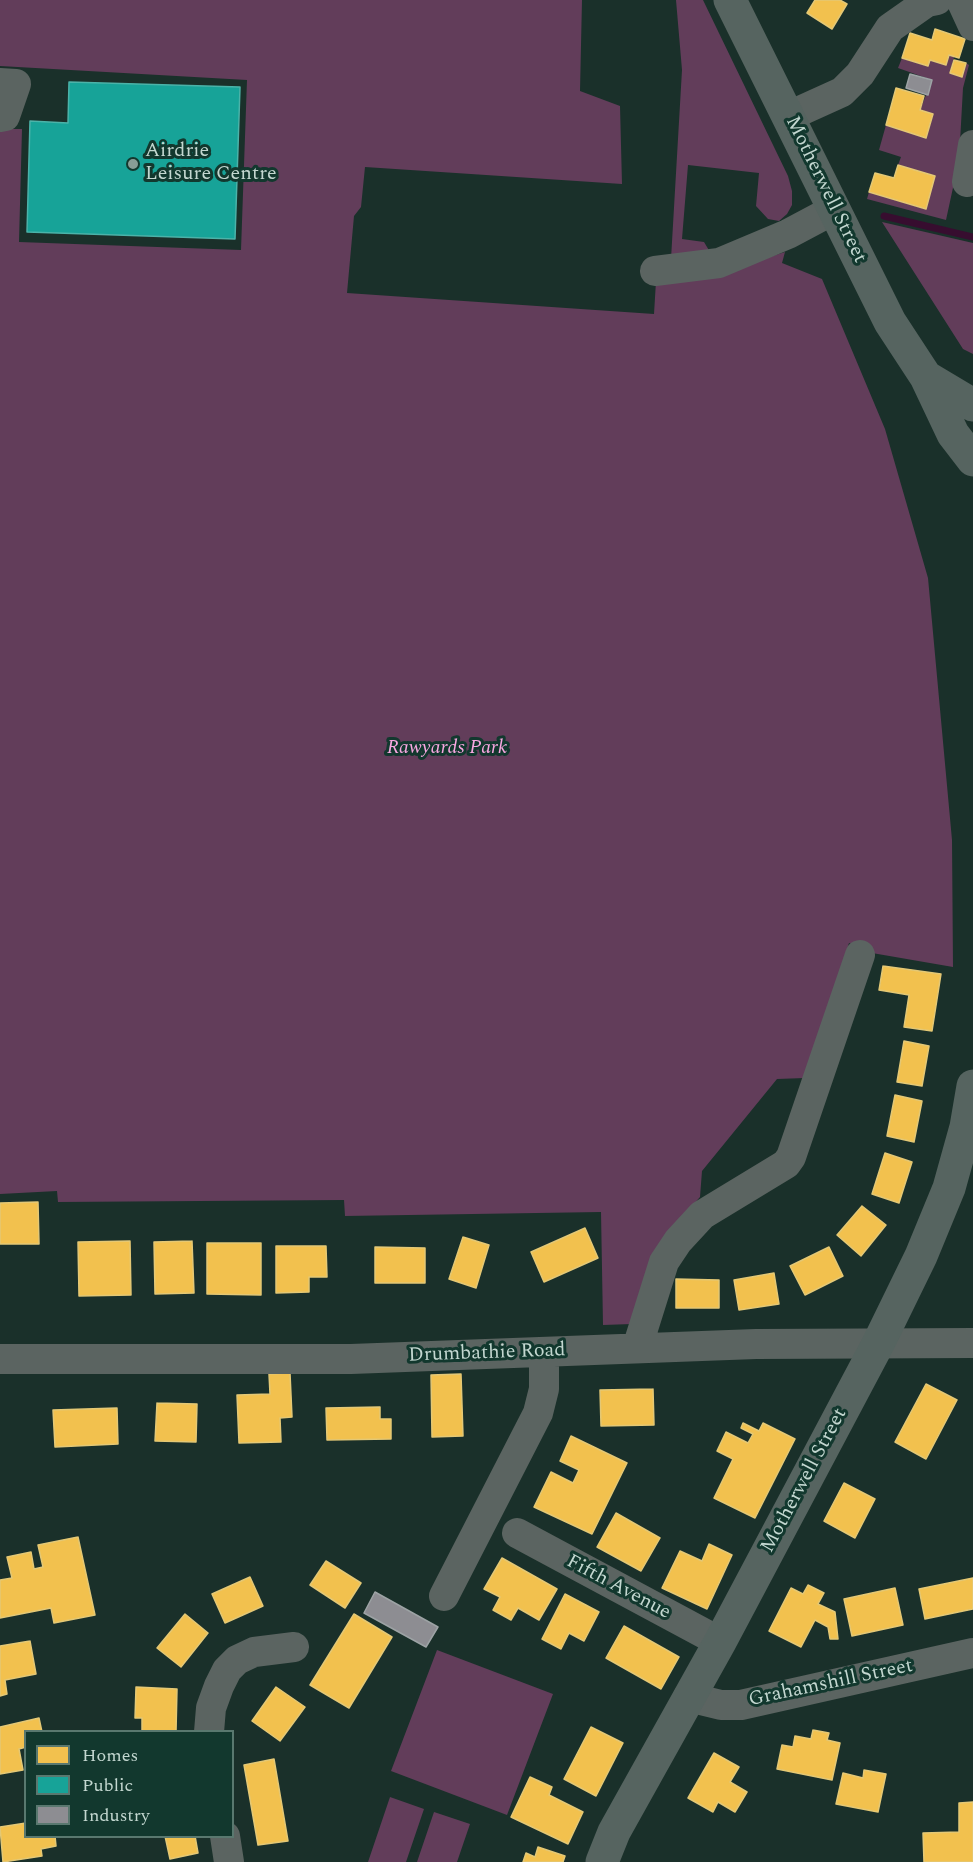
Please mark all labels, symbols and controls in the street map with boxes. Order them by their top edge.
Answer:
street label: Motherwell Street [779,113,871,267]
place label: Airdrie Leisure Centre [145,140,277,187]
marker: Airdrie Leisure Centre [126,157,140,171]
park label: Rawyards Park [387,737,507,761]
street label: Drumbathie Road [408,1339,566,1369]
street label: Motherwell Street [757,1405,853,1557]
street label: Fifth Avenue [562,1550,674,1626]
street label: Grahamshill Street [747,1655,915,1713]
legend [24,1730,234,1838]
text: Homes [82,1742,138,1769]
text: Public [82,1772,133,1799]
text: Industry [82,1802,150,1829]

